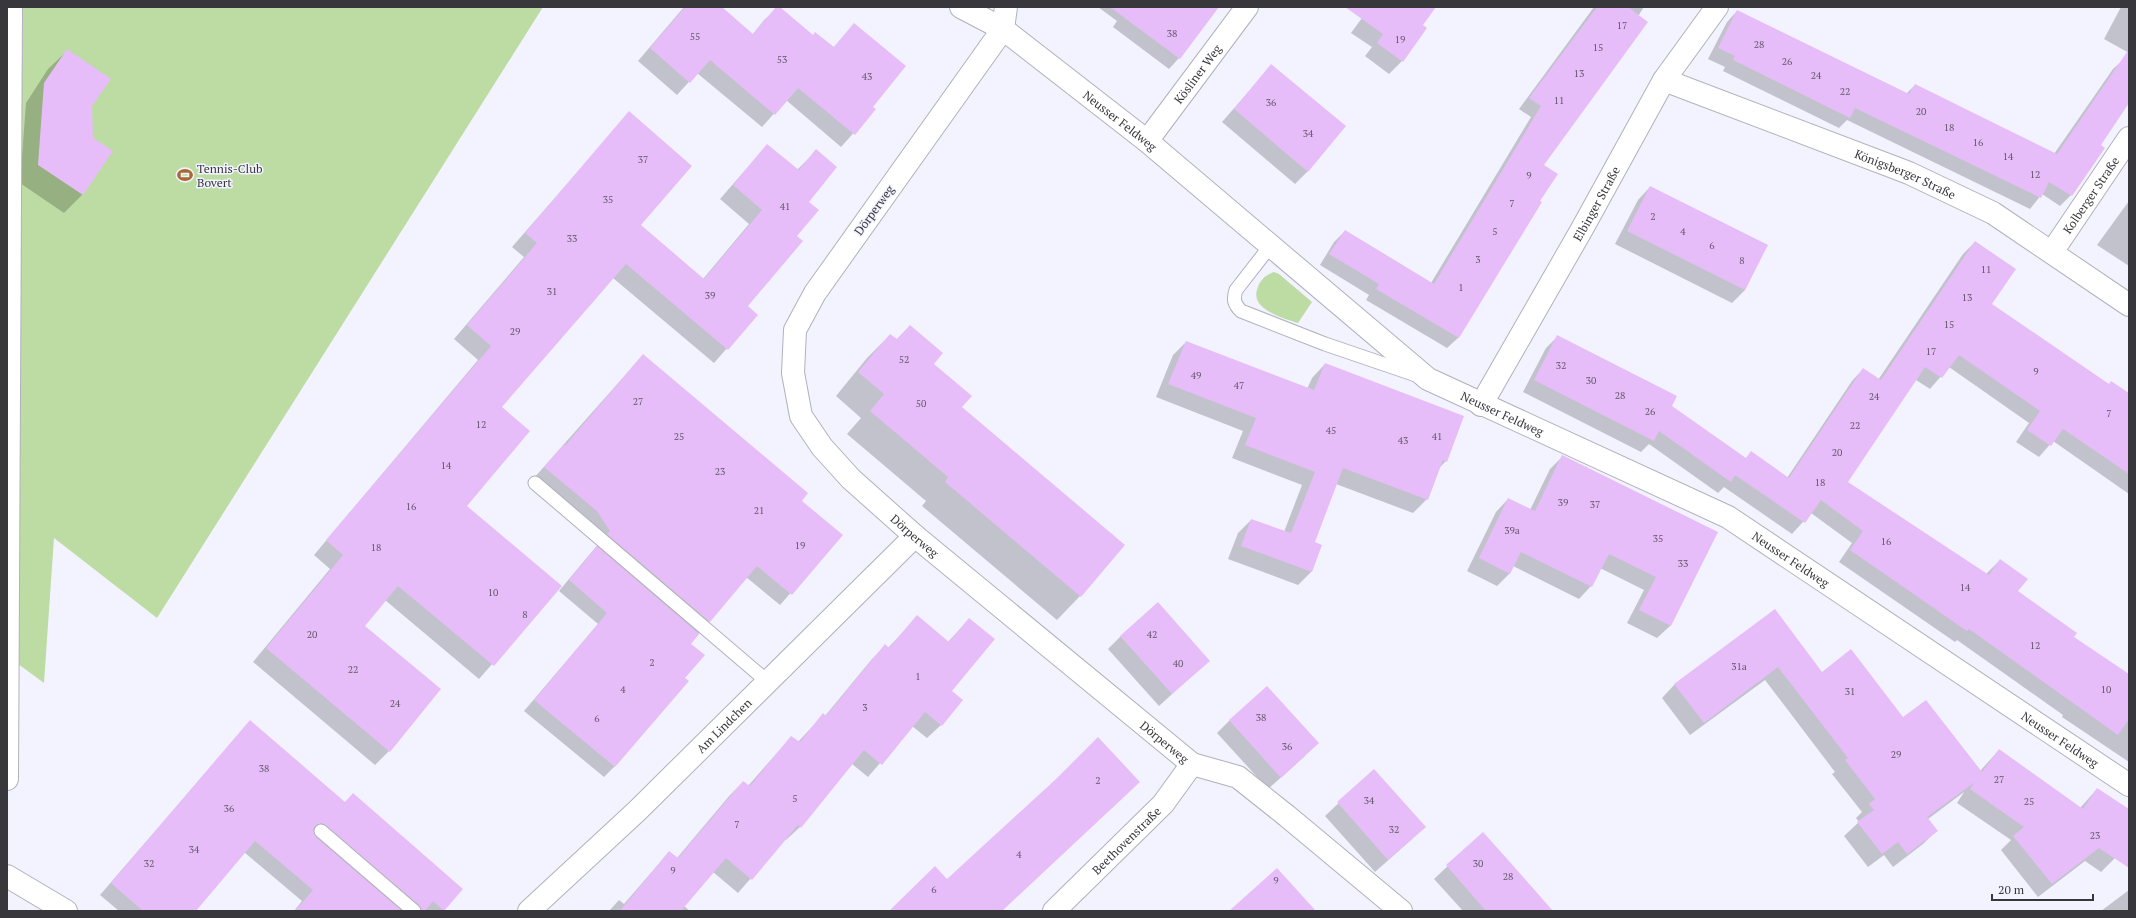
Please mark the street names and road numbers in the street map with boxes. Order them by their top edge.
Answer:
street label: Kösliner Weg [1170,41,1225,106]
street label: Neusser Feldweg [1080,87,1161,154]
street label: Königsberger Straße [1853,146,1958,202]
street label: Kolberger Straße [2059,153,2122,236]
street label: Elbinger Straße [1569,164,1623,244]
street label: Dörperweg [851,181,898,238]
street label: Neusser Feldweg [1459,388,1547,439]
street label: Dörperweg [888,511,942,560]
street label: Neusser Feldweg [1750,528,1833,591]
street label: Am Lindchen [693,695,754,756]
street label: Neusser Feldweg [2019,708,2102,771]
street label: Dörperweg [1138,717,1193,766]
street label: Beethovenstraße [1089,803,1164,877]

